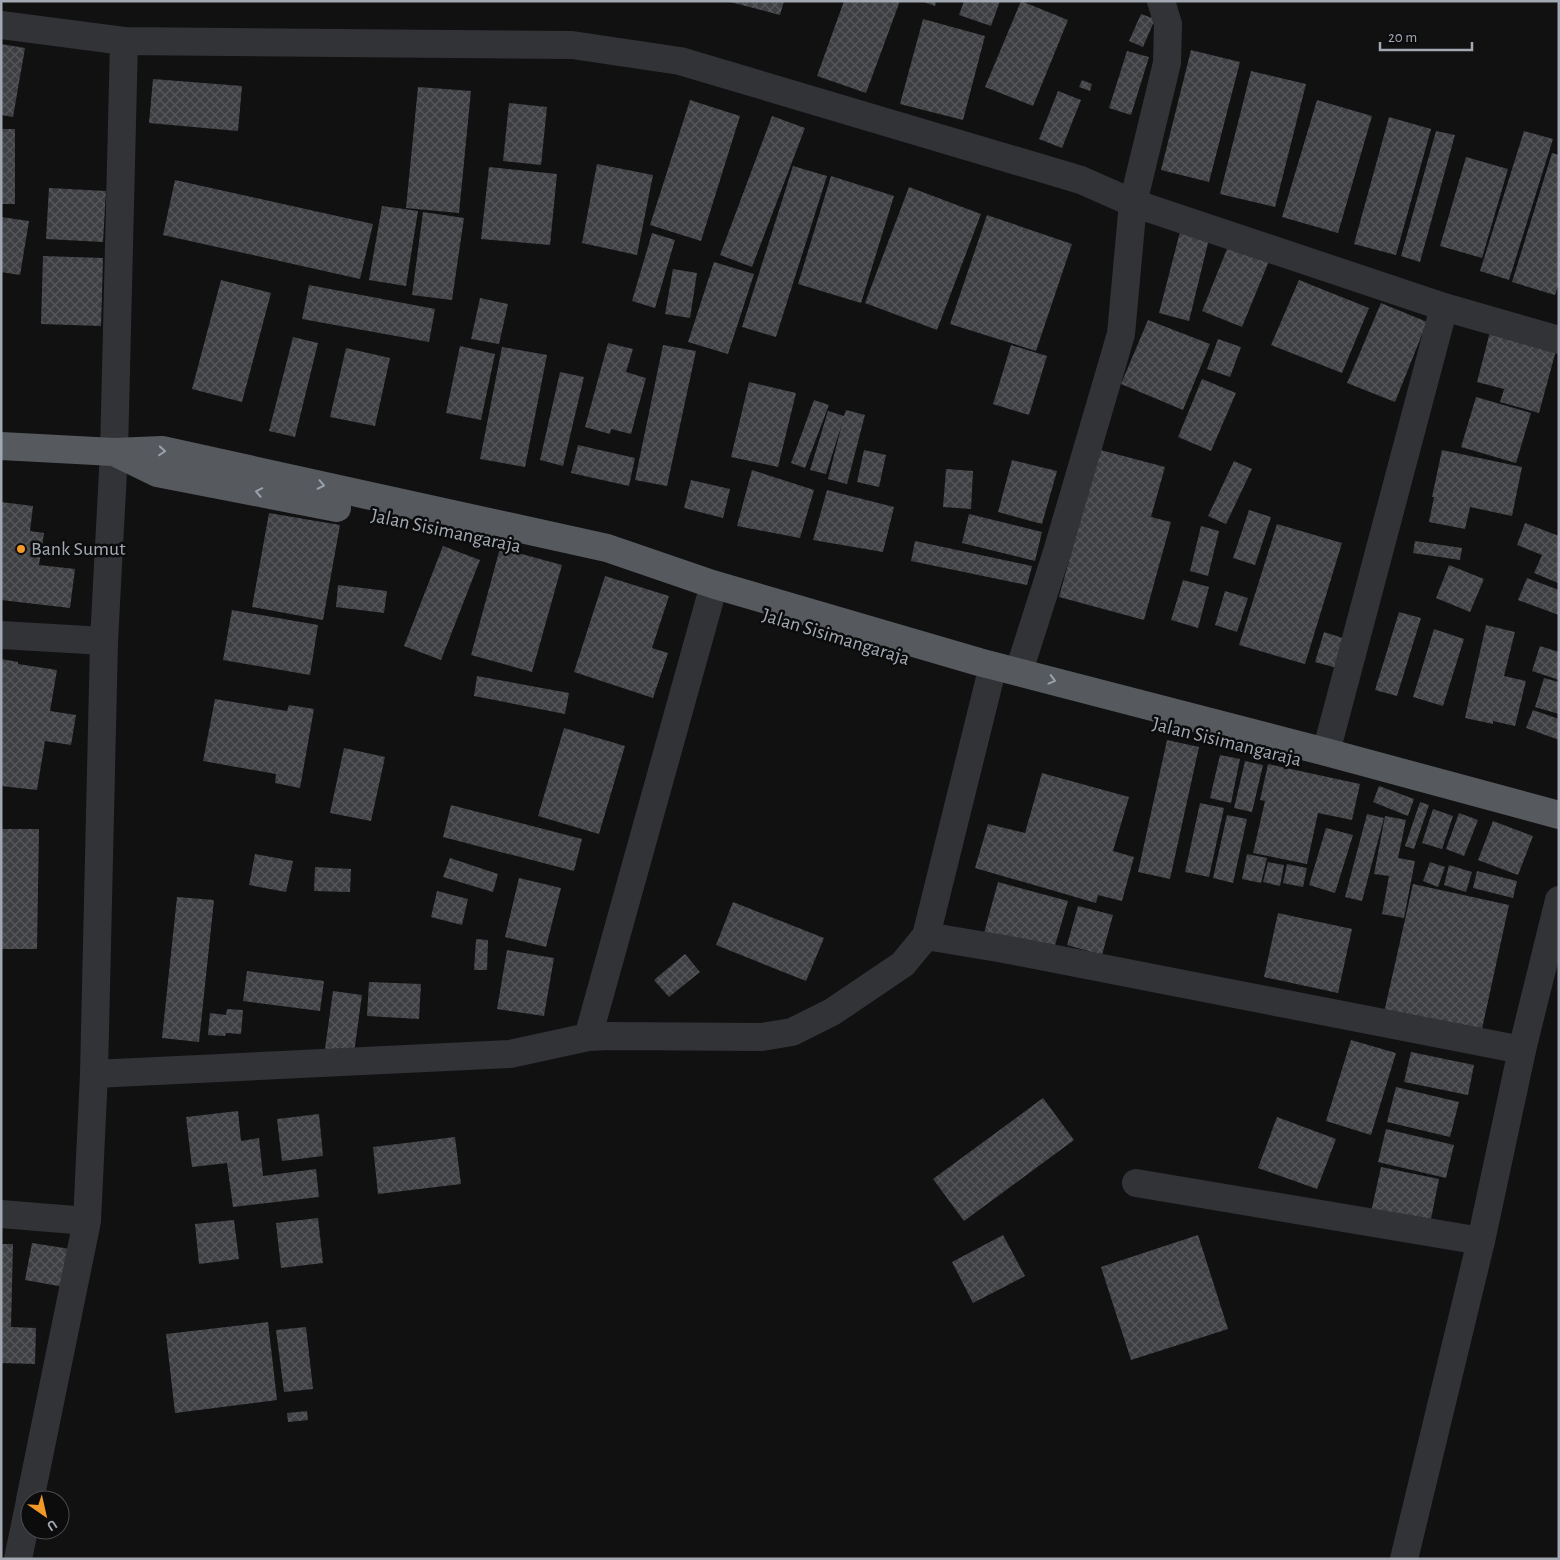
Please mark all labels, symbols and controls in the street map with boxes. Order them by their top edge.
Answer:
scale bar [1380,20,1472,52]
text: 20 m [1388,30,1417,45]
one-way arrow [159,445,167,456]
one-way arrow [316,479,325,490]
one-way arrow [255,488,264,498]
street label: Jalan Sisimangaraja [369,505,523,557]
place label: Bank Sumut [31,539,126,559]
marker: Bank Sumut [15,543,27,555]
street label: Jalan Sisimangaraja [760,605,912,669]
one-way arrow [1048,674,1057,685]
street label: Jalan Sisimangaraja [1150,714,1304,770]
north arrow [20,1490,70,1540]
text: U [44,1517,59,1533]

